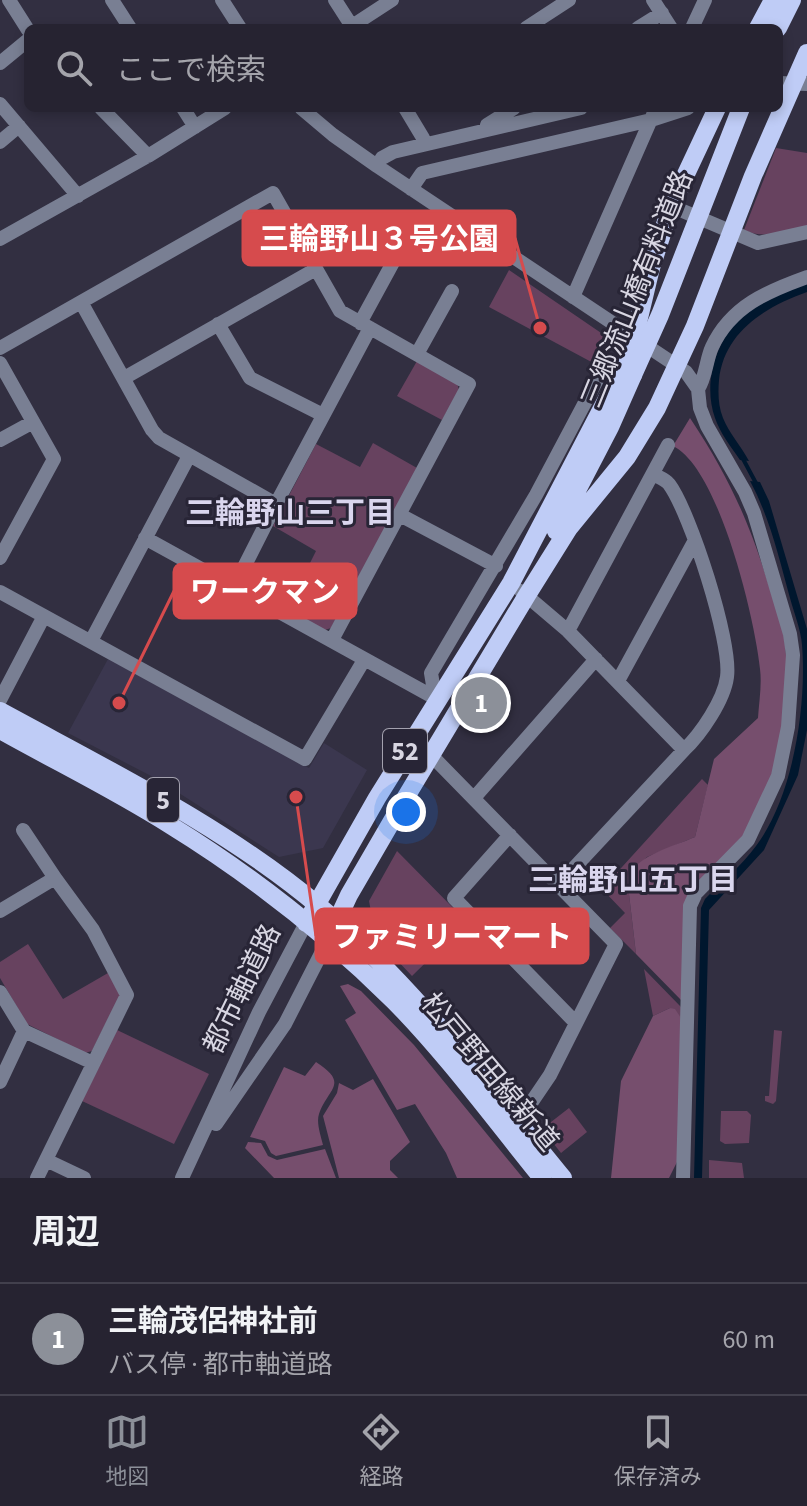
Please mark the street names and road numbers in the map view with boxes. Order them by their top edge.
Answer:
street label: 三郷流山橋有料道路 [571,165,703,413]
road number: 52 [383,729,427,773]
road number: 5 [147,778,179,822]
street label: 都市軸道路 [193,917,291,1061]
street label: 松戸野田線新道 [412,984,568,1160]

